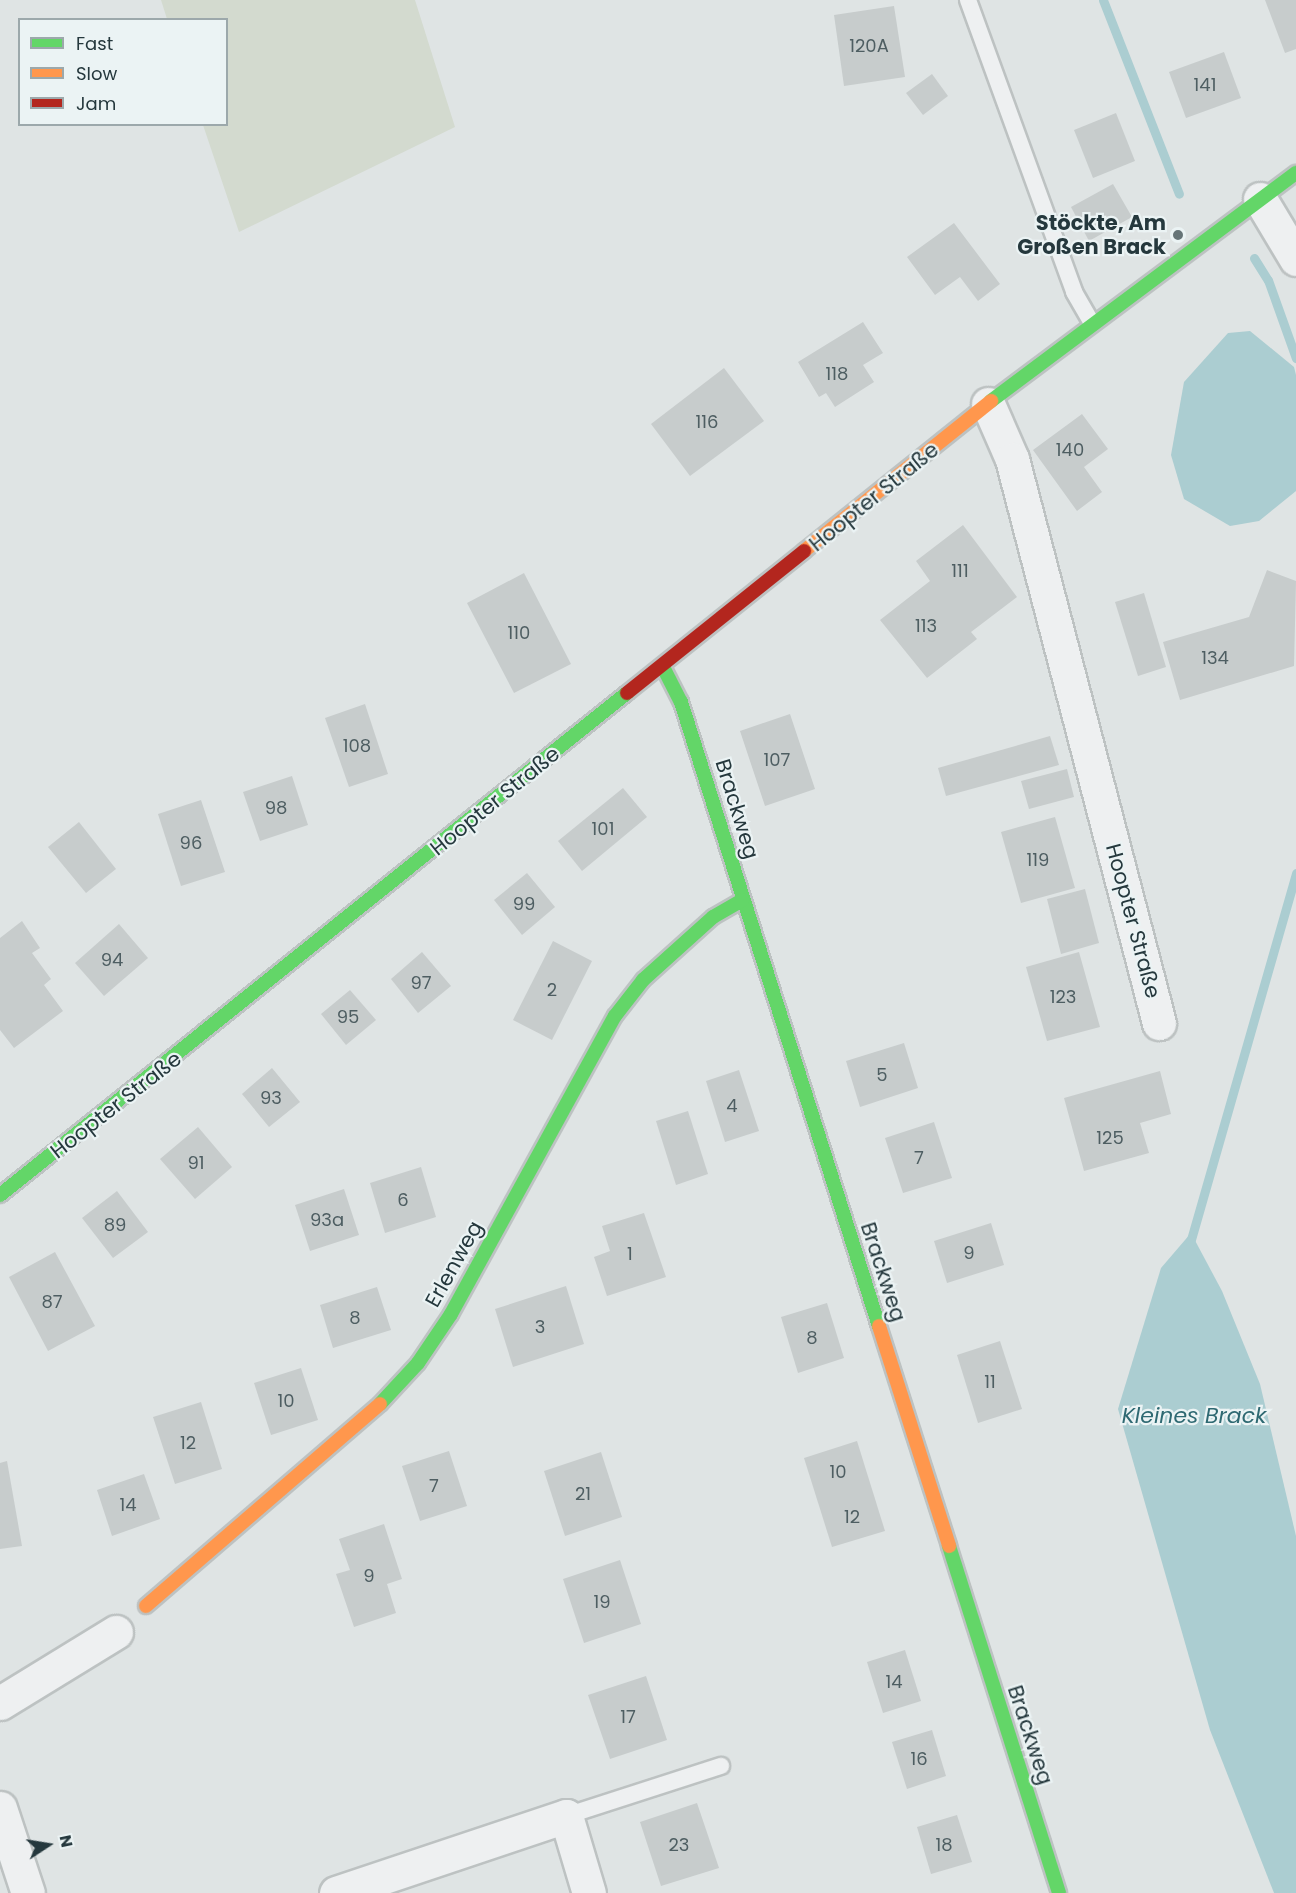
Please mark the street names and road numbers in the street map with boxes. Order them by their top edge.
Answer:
street label: Hoopter Straße [804,437,944,557]
street label: Hoopter Straße [425,741,565,861]
street label: Brackweg [710,756,764,862]
street label: Hoopter Straße [1100,841,1166,1001]
street label: Hoopter Straße [46,1046,186,1164]
street label: Erlenweg [420,1216,488,1312]
street label: Brackweg [855,1219,911,1325]
street label: Brackweg [1002,1682,1058,1788]

